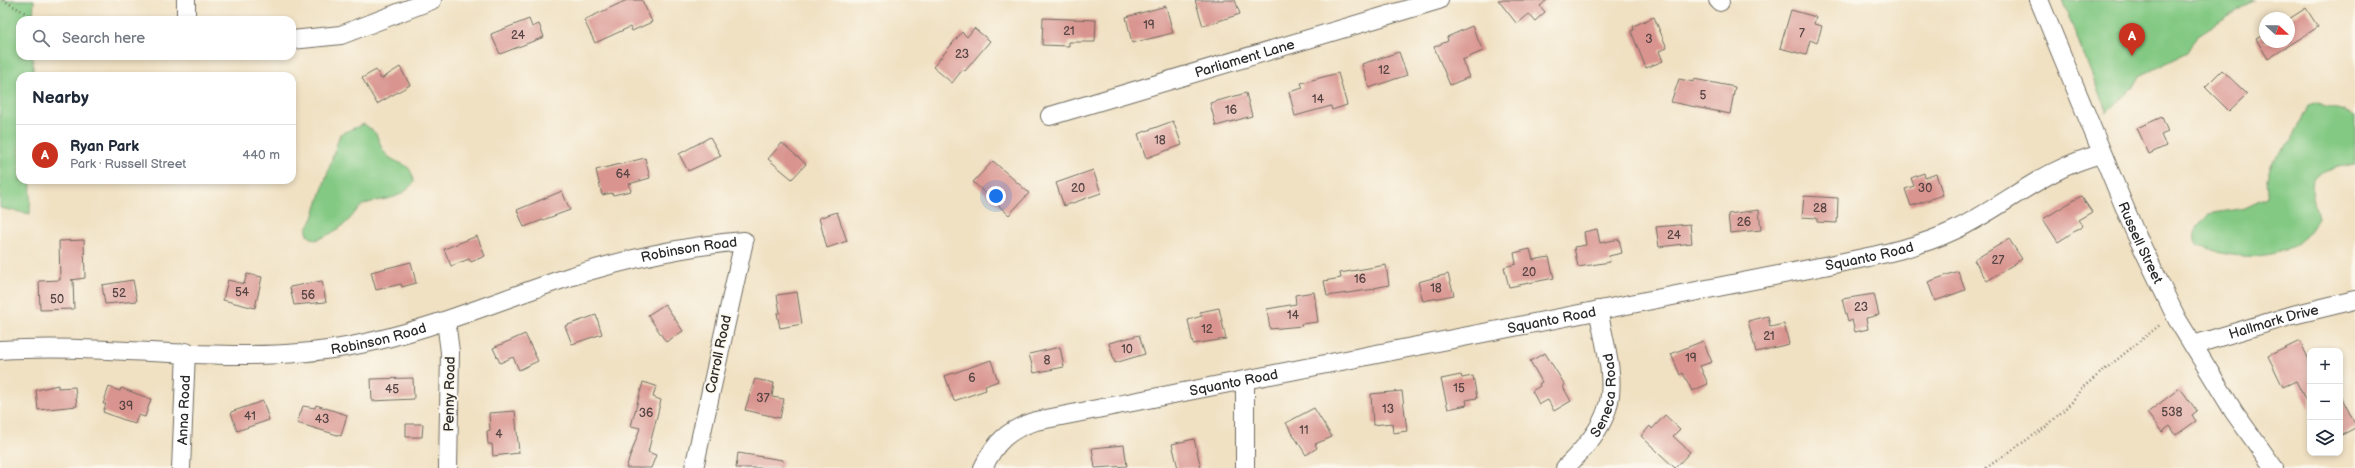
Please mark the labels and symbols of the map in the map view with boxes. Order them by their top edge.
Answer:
north arrow [2259,12,2295,48]
house number: 19 [1143,18,1155,33]
pin: A [2119,23,2145,56]
house number: 21 [1063,24,1075,39]
house number: 7 [1799,26,1805,41]
house number: 24 [511,28,526,43]
house number: 3 [1645,32,1653,47]
street label: Parliament Lane [1193,36,1297,81]
house number: 23 [955,47,969,62]
house number: 12 [1378,63,1390,78]
house number: 5 [1700,88,1707,103]
house number: 14 [1312,92,1325,107]
house number: 16 [1225,103,1237,118]
house number: 18 [1154,133,1166,148]
house number: 64 [616,167,631,182]
house number: 20 [1071,181,1085,196]
house number: 30 [1918,181,1932,196]
your location [986,186,1006,206]
street label: Russell Street [2114,199,2167,287]
house number: 28 [1813,201,1827,216]
house number: 26 [1737,215,1751,230]
house number: 24 [1667,228,1682,243]
street label: Robinson Road [639,234,738,266]
street label: Squanto Road [1824,238,1916,274]
house number: 27 [1992,253,2005,268]
house number: 20 [1522,265,1536,280]
house number: 16 [1354,272,1366,287]
house number: 18 [1430,281,1442,296]
house number: 54 [235,285,250,300]
house number: 52 [112,286,126,301]
house number: 56 [301,288,315,303]
house number: 50 [50,292,64,307]
house number: 23 [1854,300,1868,315]
street label: Hallmark Drive [2227,301,2320,343]
street label: Squanto Road [1506,303,1597,337]
house number: 14 [1287,308,1300,323]
street label: Carroll Road [702,313,735,395]
street label: Robinson Road [330,319,428,358]
house number: 12 [1201,322,1213,337]
house number: 21 [1763,329,1775,344]
house number: 10 [1121,342,1133,357]
house number: 19 [1685,351,1697,366]
street label: Seneca Road [1587,352,1620,441]
house number: 8 [1044,353,1051,368]
street label: Penny Road [440,356,459,432]
street label: Squanto Road [1188,366,1280,400]
house number: 6 [968,371,976,386]
street label: Anna Road [174,375,194,445]
house number: 15 [1453,381,1465,396]
house number: 45 [385,382,399,397]
house number: 37 [756,391,770,406]
house number: 39 [119,399,133,414]
house number: 13 [1382,402,1394,417]
house number: 538 [2161,405,2183,420]
house number: 36 [639,406,653,421]
house number: 41 [244,409,256,424]
house number: 43 [315,412,329,427]
house number: 11 [1299,423,1309,438]
house number: 4 [495,427,503,442]

